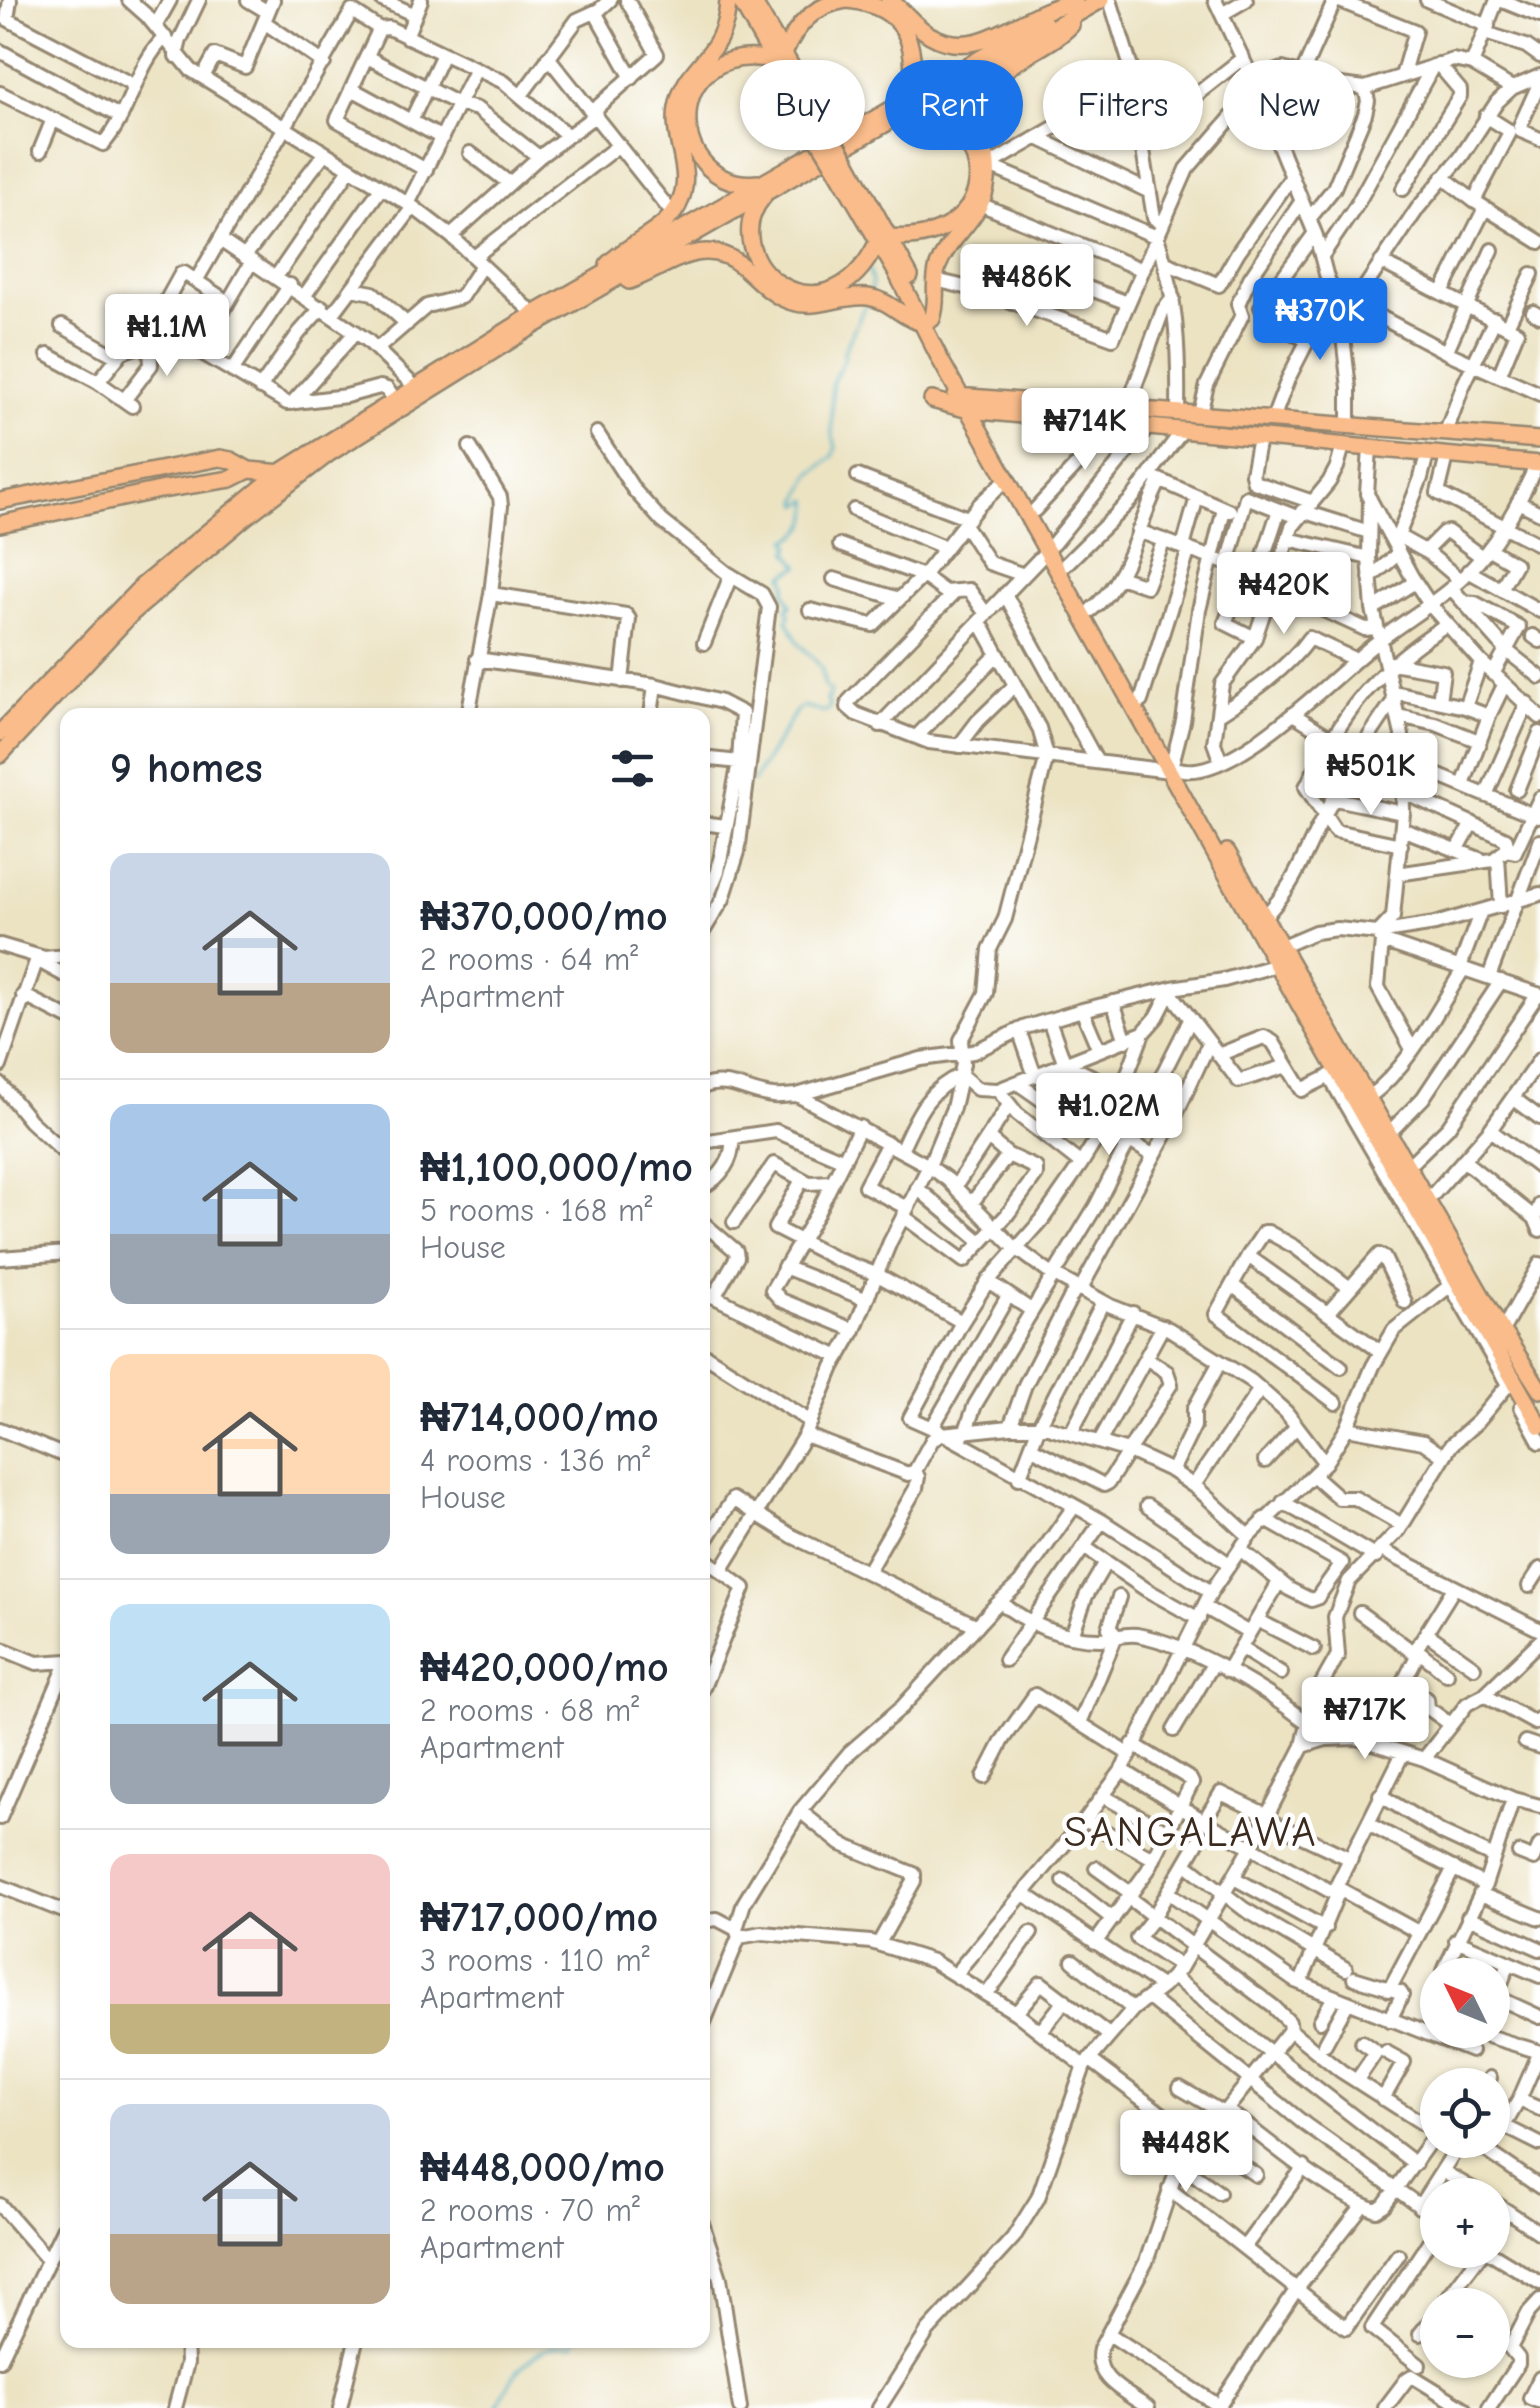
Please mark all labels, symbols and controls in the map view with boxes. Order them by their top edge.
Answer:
chip: Buy [740,60,865,150]
chip: Rent [885,60,1023,150]
chip: Filters [1043,60,1203,150]
chip: New [1223,60,1355,150]
pin: ₦486K [957,244,1097,329]
text: ₦486K [982,258,1072,295]
pin: ₦370K [1250,278,1390,363]
text: ₦370K [1275,292,1365,329]
pin: ₦1.1M [97,294,237,379]
text: ₦1.1M [127,308,207,345]
pin: ₦714K [1015,388,1155,473]
text: ₦714K [1044,402,1126,439]
pin: ₦420K [1214,552,1354,637]
text: ₦420K [1239,566,1329,603]
pin: ₦501K [1301,733,1441,818]
icon: filters [605,741,660,796]
text: 9 homes [110,744,263,793]
text: ₦501K [1327,747,1416,784]
text: ₦370,000/mo [420,892,668,941]
icon: home [190,893,310,1013]
text: 2 rooms · 64 m² [420,941,638,978]
text: Apartment [420,978,563,1015]
pin: ₦1.02M [1028,1073,1190,1158]
text: ₦1.02M [1058,1087,1160,1124]
text: ₦1,100,000/mo [420,1143,693,1192]
icon: home [190,1144,310,1264]
text: 5 rooms · 168 m² [420,1192,652,1229]
text: House [420,1229,506,1266]
text: ₦714,000/mo [420,1393,659,1442]
icon: home [190,1394,310,1514]
text: 4 rooms · 136 m² [420,1442,650,1479]
text: House [420,1479,506,1516]
text: ₦420,000/mo [420,1643,669,1692]
icon: home [190,1644,310,1764]
pin: ₦717K [1295,1677,1435,1762]
text: ₦717K [1324,1691,1406,1728]
text: 2 rooms · 68 m² [420,1692,639,1729]
text: Apartment [420,1729,563,1766]
district label: SANGALAWA [1064,1808,1318,1857]
text: ₦717,000/mo [420,1893,658,1942]
icon: home [190,1894,310,2014]
text: 3 rooms · 110 m² [420,1942,650,1979]
north arrow [1420,1958,1510,2048]
map controls [1420,1958,1510,2378]
text: Apartment [420,1979,563,2016]
button: locate [1420,2068,1510,2158]
pin: ₦448K [1116,2110,1256,2195]
text: ₦448K [1142,2124,1230,2161]
text: ₦448,000/mo [420,2143,665,2192]
icon: home [190,2144,310,2264]
button: + [1420,2178,1510,2268]
text: 2 rooms · 70 m² [420,2192,640,2229]
text: Apartment [420,2229,563,2266]
button: − [1420,2288,1510,2378]

